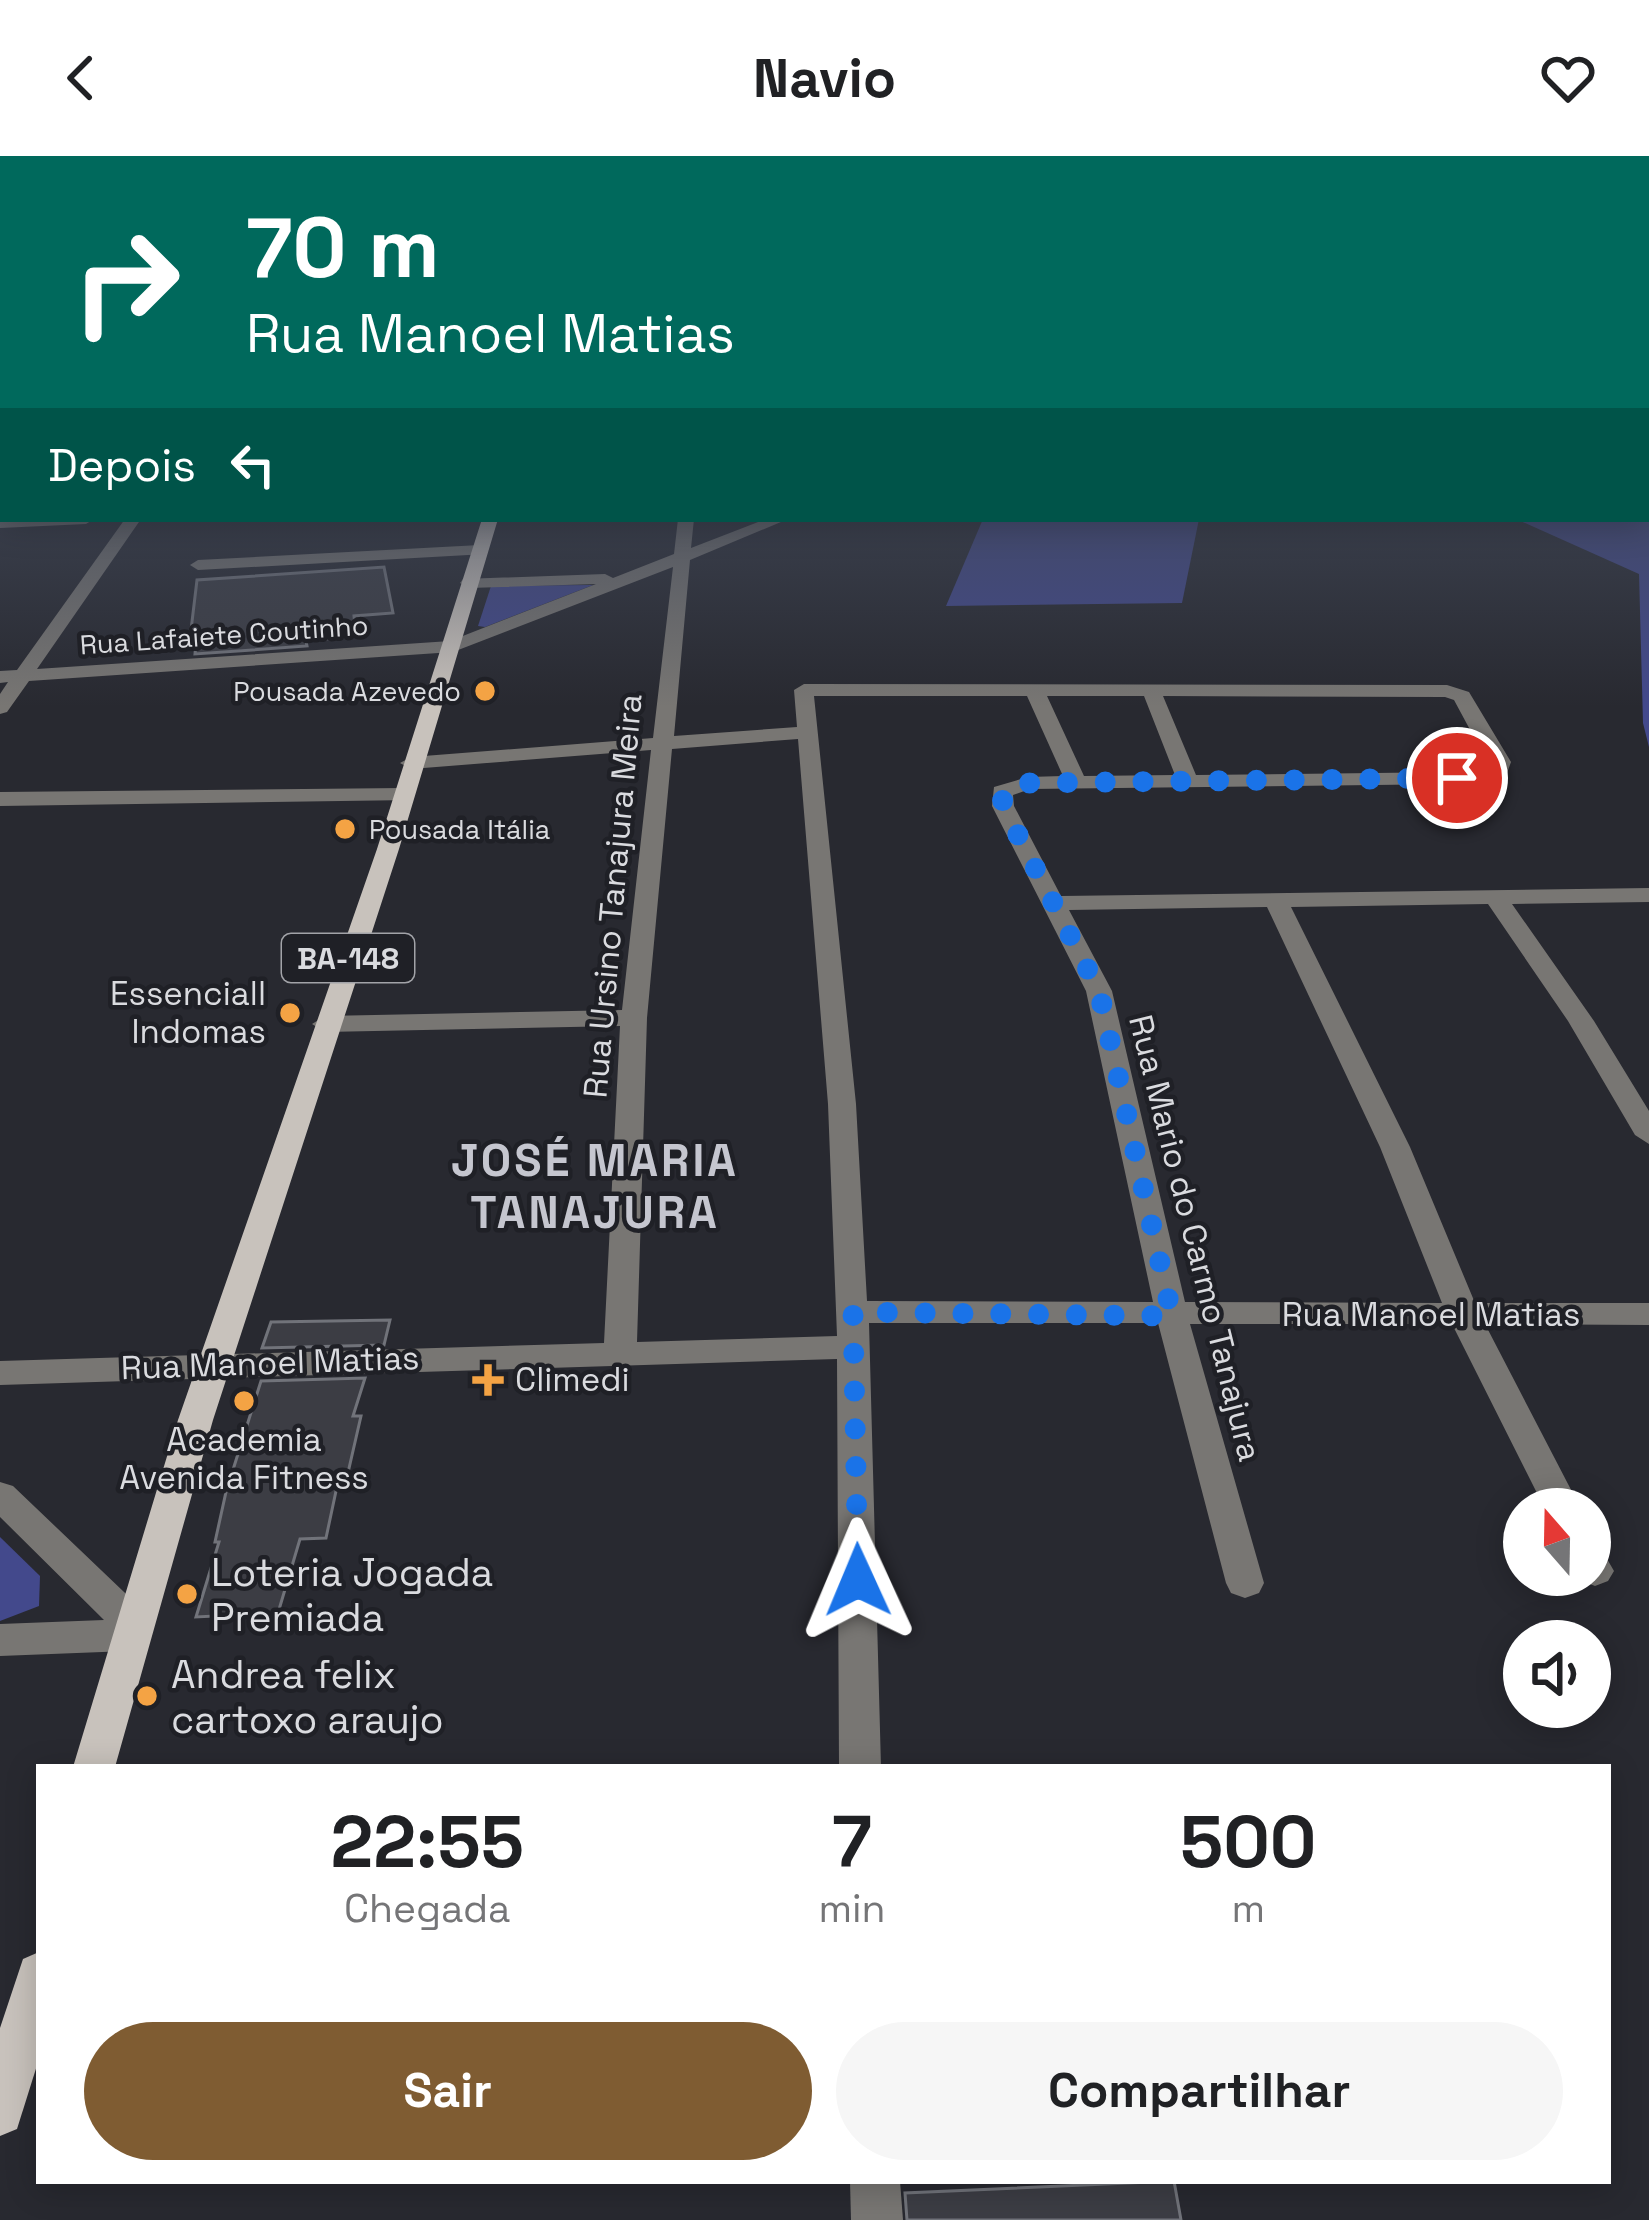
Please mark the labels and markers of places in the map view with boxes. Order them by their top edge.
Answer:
place label: Pousada Azevedo [233,674,461,709]
marker: Pousada Azevedo [472,678,498,704]
pin [1406,727,1508,829]
place label: Pousada Itália [369,812,550,847]
marker: Pousada Itália [332,816,358,842]
place label: Essenciall Indomas [110,973,266,1053]
marker: Essenciall Indomas [277,1000,303,1026]
place label: Climedi [515,1359,630,1401]
marker: Climedi [472,1364,504,1396]
marker: Academia Avenida Fitness [231,1388,257,1414]
place label: Academia Avenida Fitness [119,1419,369,1499]
place label: Loteria Jogada Premiada [211,1548,493,1642]
marker: Loteria Jogada Premiada [174,1581,200,1607]
place label: Andrea felix cartoxo araujo [171,1650,444,1744]
marker: Andrea felix cartoxo araujo [134,1683,160,1709]

